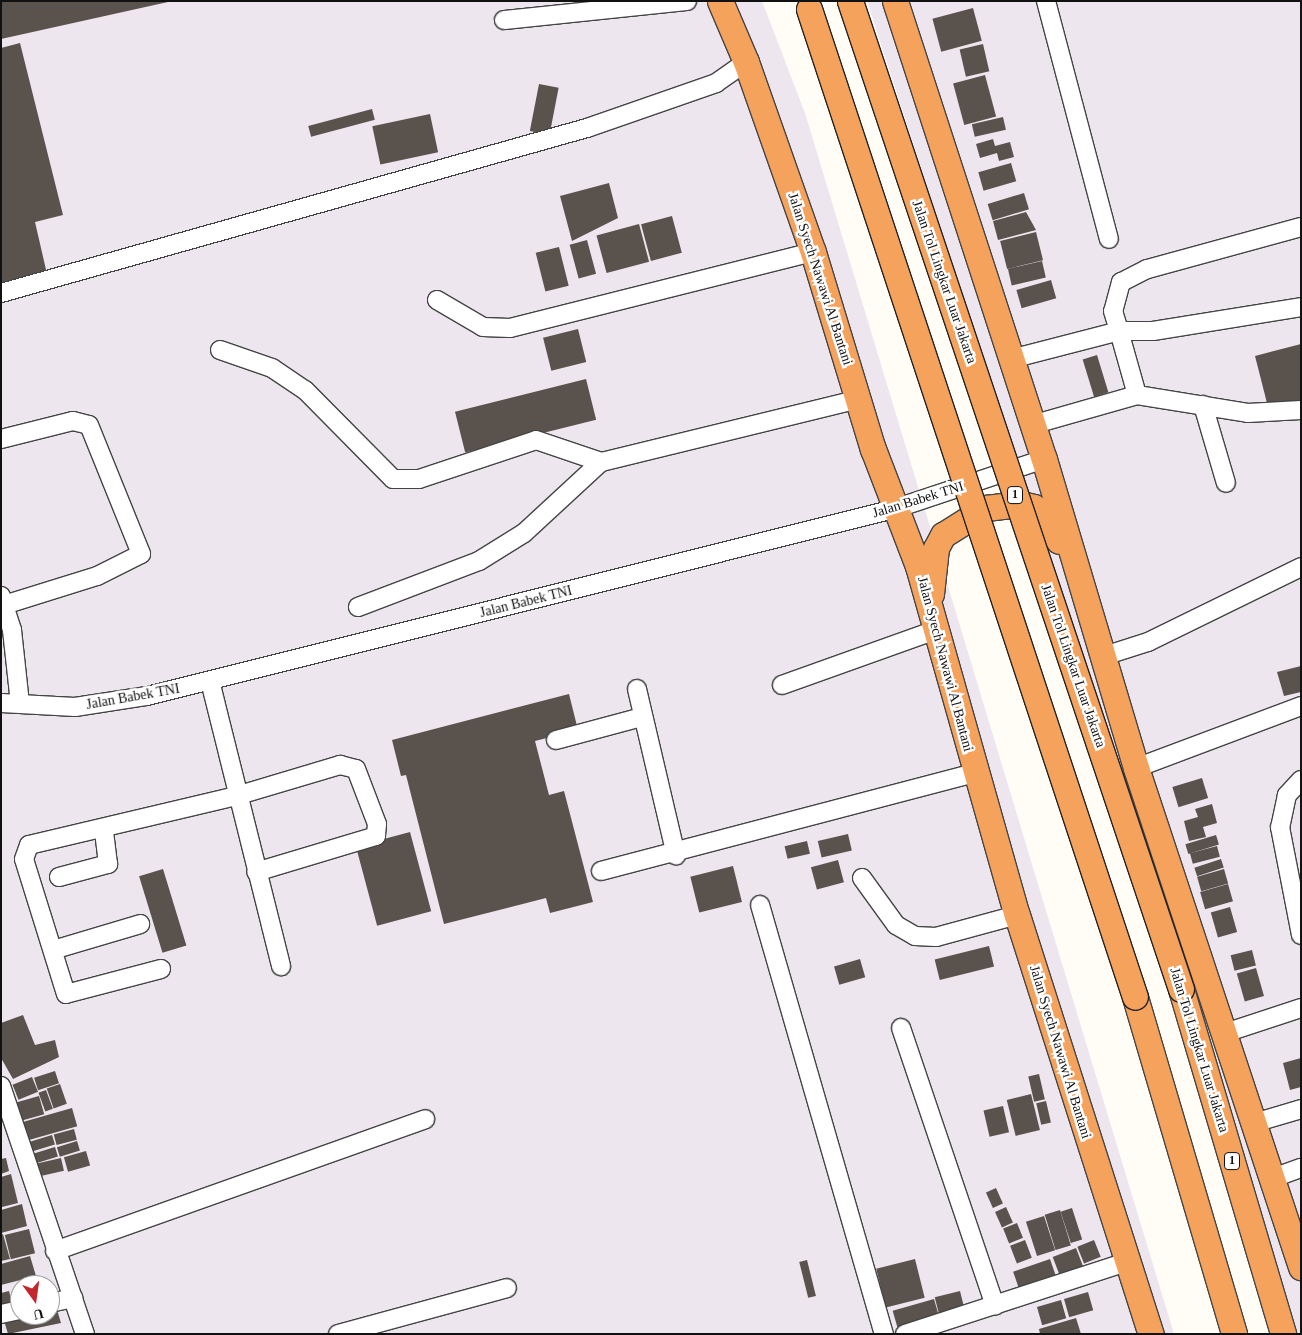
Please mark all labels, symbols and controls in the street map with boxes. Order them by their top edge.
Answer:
street label: Jalan Syech Nawawi Al Bantani [784,190,856,368]
street label: Jalan Tol Lingkar Luar Jakarta [908,198,980,366]
street label: Jalan Babek TNI [870,478,966,522]
road number: 1 [1006,486,1024,504]
street label: Jalan Syech Nawawi Al Bantani [913,574,977,754]
street label: Jalan Babek TNI [478,582,574,622]
street label: Jalan Tol Lingkar Luar Jakarta [1037,582,1109,750]
street label: Jalan Babek TNI [85,680,181,714]
street label: Jalan Syech Nawawi Al Bantani [1025,963,1095,1141]
street label: Jalan Tol Lingkar Luar Jakarta [1166,965,1232,1135]
road number: 1 [1223,1152,1241,1170]
north arrow [10,1275,60,1325]
text: U [32,1306,45,1323]

